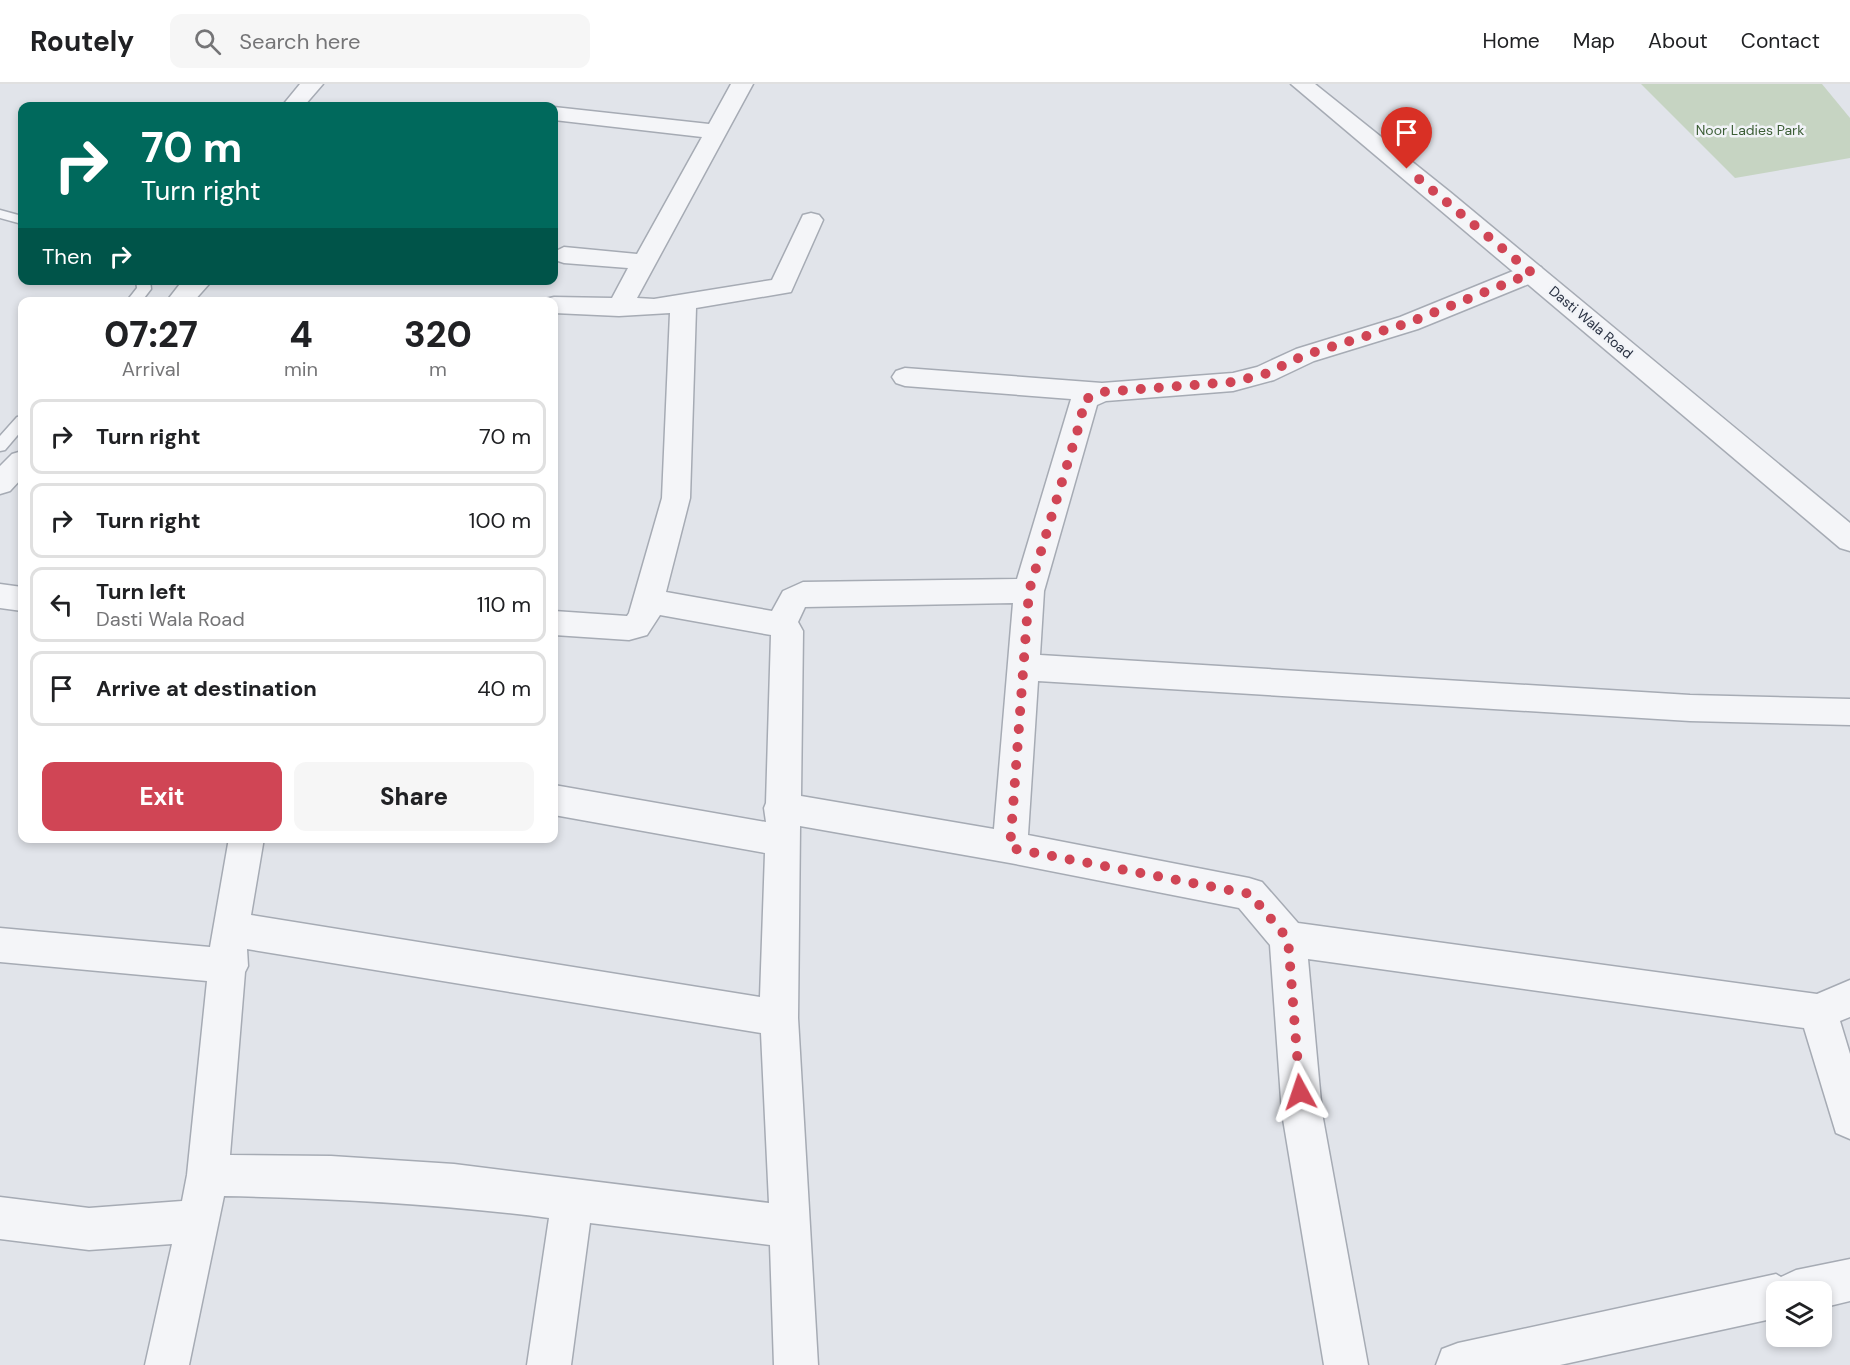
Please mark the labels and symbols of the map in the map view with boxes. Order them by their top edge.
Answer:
pin [1381,107,1432,169]
park label: Noor Ladies Park [1696,121,1804,139]
street label: Dasti Wala Road [1545,282,1637,362]
position arrow [1268,1060,1332,1124]

